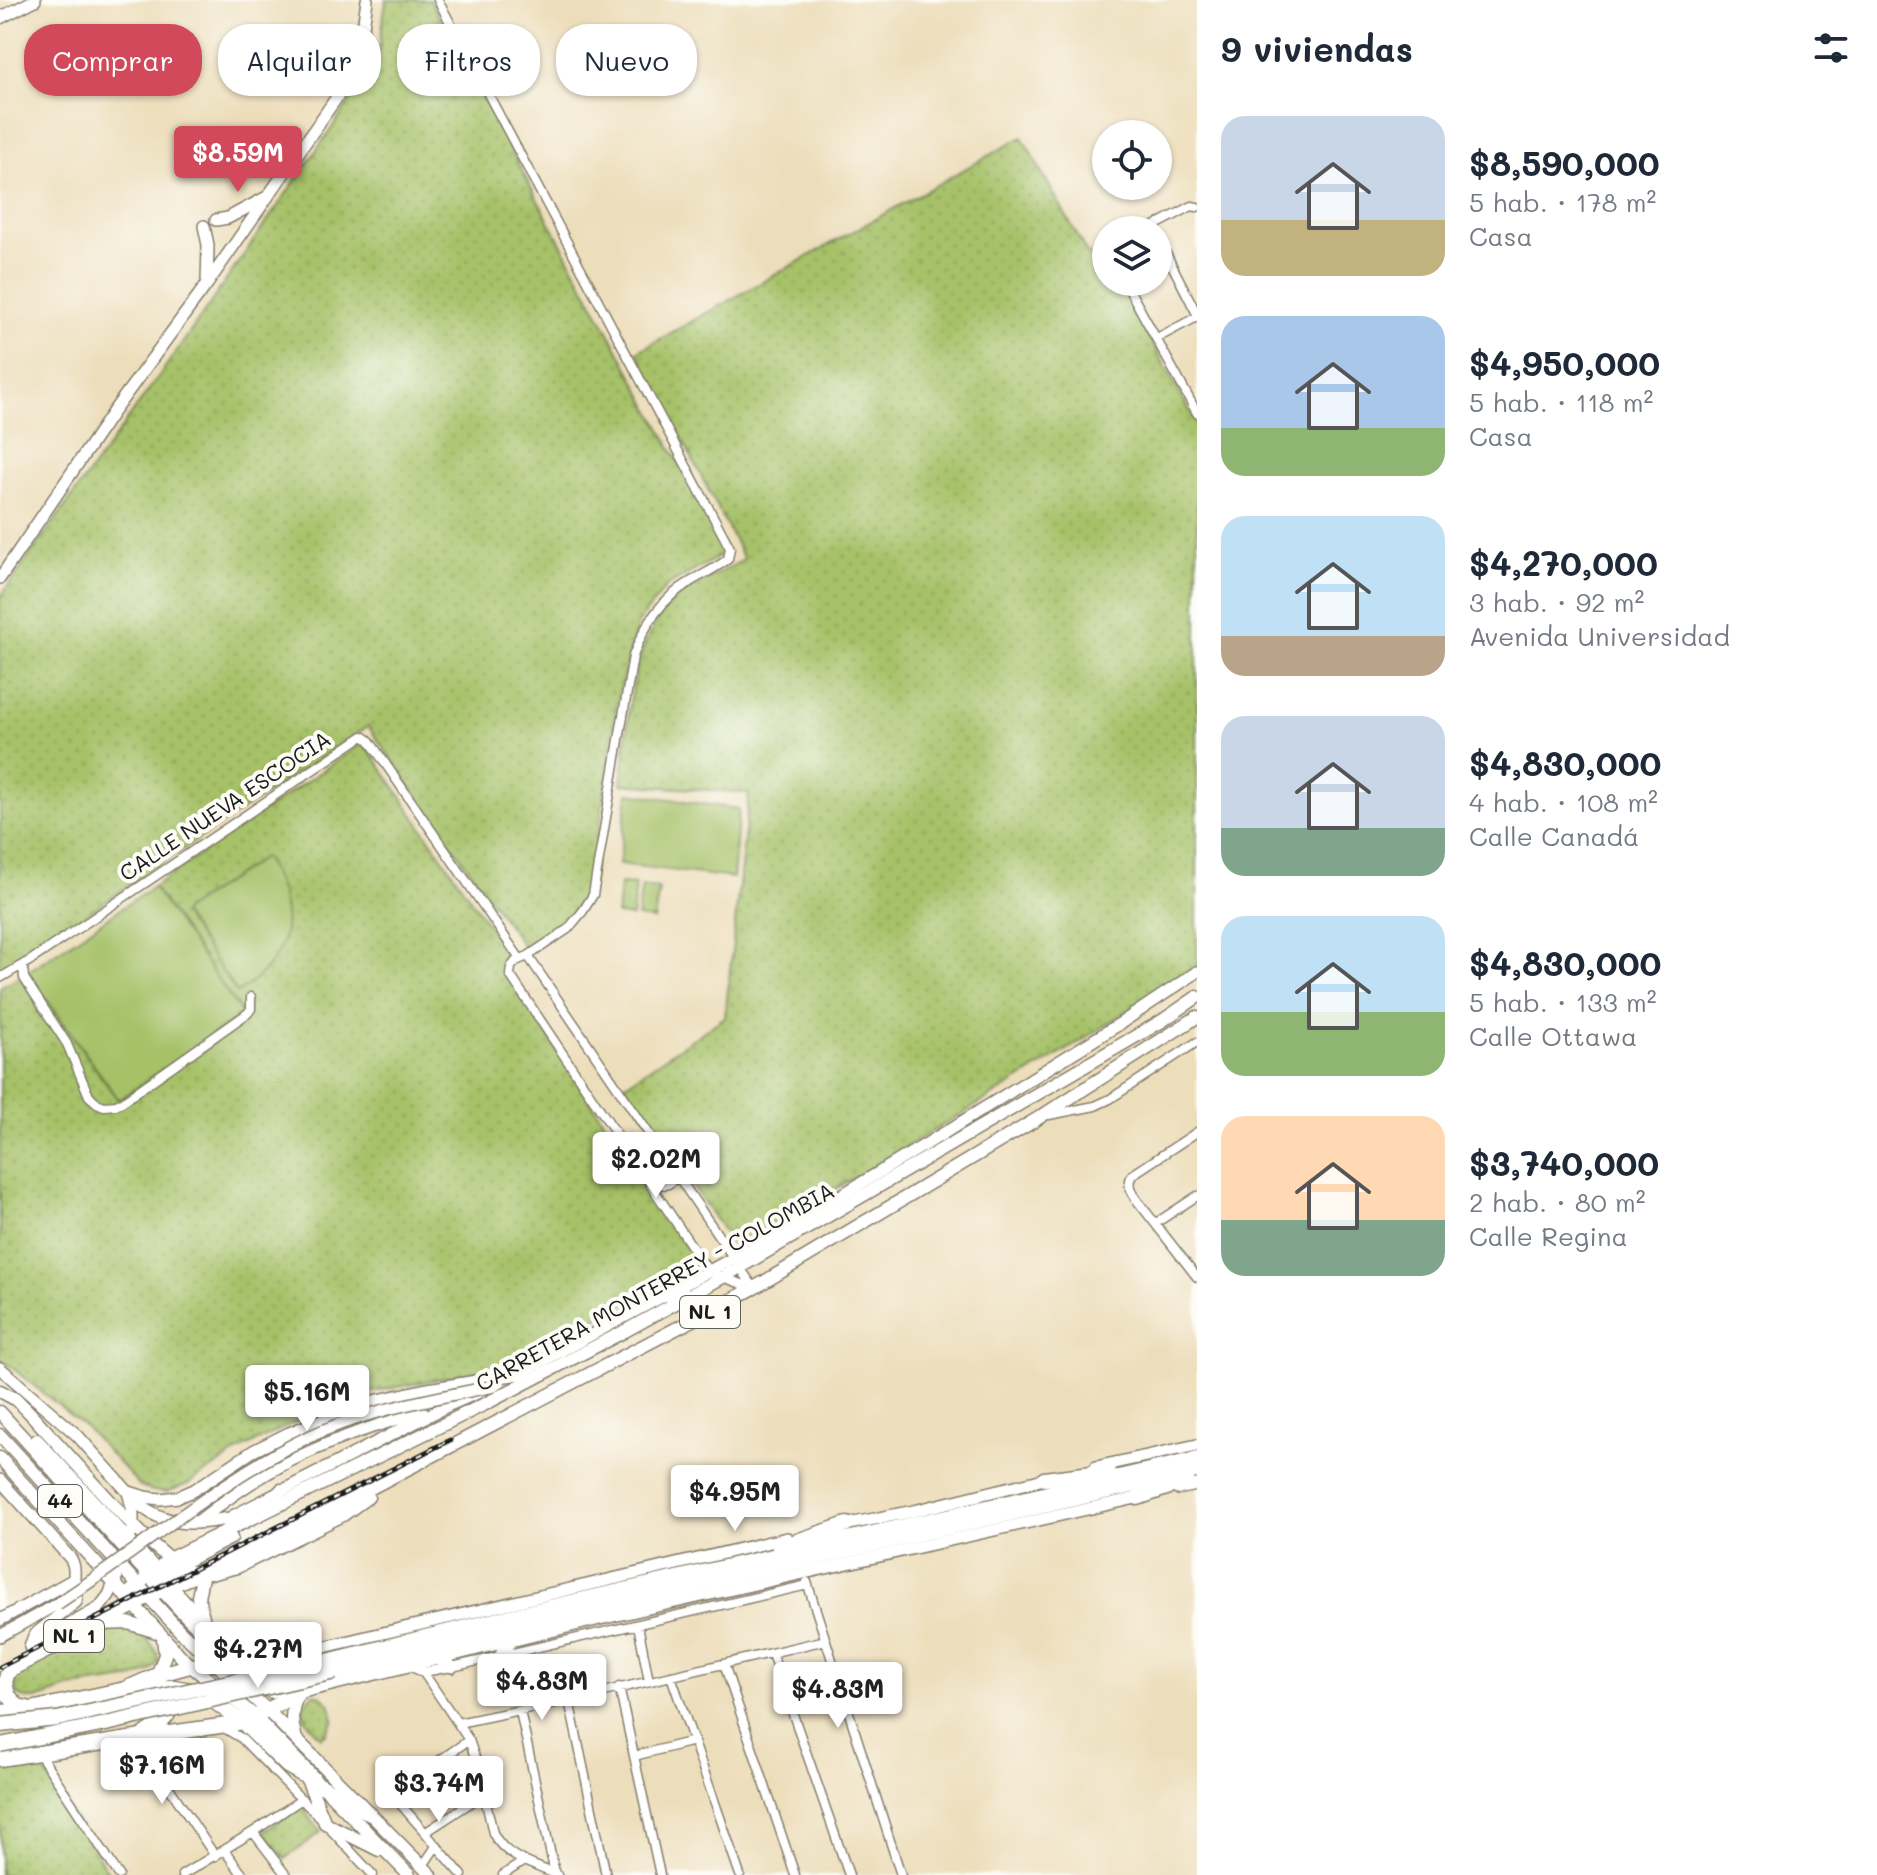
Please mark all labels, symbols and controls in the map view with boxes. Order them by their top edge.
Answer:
chip: Comprar [24,24,202,96]
chip: Alquilar [218,24,381,96]
chip: Filtros [397,24,540,96]
chip: Nuevo [556,24,697,96]
text: 9 viviendas [1221,26,1413,71]
icon: filters [1809,26,1853,70]
map controls [1092,120,1172,296]
button: locate [1092,120,1172,200]
pin: $8.59M [173,126,303,194]
text: $8.59M [192,135,284,169]
text: $8,590,000 [1469,140,1660,185]
icon: home [1285,148,1381,244]
text: 5 hab. · 178 m² [1469,185,1656,219]
button: layers [1092,216,1172,296]
text: Casa [1469,219,1533,253]
text: $4,950,000 [1469,340,1660,385]
icon: home [1285,348,1381,444]
text: 5 hab. · 118 m² [1469,385,1653,419]
text: Casa [1469,419,1533,453]
text: $4,270,000 [1469,540,1658,585]
icon: home [1285,548,1381,644]
text: 3 hab. · 92 m² [1469,585,1644,619]
text: Avenida Universidad [1469,619,1730,653]
street label: CALLE NUEVA ESCOCIA [113,724,336,887]
text: $4,830,000 [1469,740,1661,785]
icon: home [1285,748,1381,844]
text: 4 hab. · 108 m² [1469,785,1658,819]
text: Calle Canadá [1469,819,1639,853]
text: $4,830,000 [1469,940,1661,985]
icon: home [1285,948,1381,1044]
text: 5 hab. · 133 m² [1469,985,1657,1019]
text: Calle Ottawa [1469,1019,1637,1053]
pin: $2.02M [591,1132,721,1200]
text: $3,740,000 [1469,1140,1659,1185]
text: $2.02M [611,1141,701,1175]
icon: home [1285,1148,1381,1244]
street label: CARRETERA MONTERREY - COLOMBIA [470,1176,839,1398]
text: 2 hab. · 80 m² [1469,1185,1646,1219]
text: Calle Regina [1469,1219,1628,1253]
road number: NL 1 [680,1296,740,1328]
pin: $5.16M [242,1365,372,1433]
text: $5.16M [263,1374,351,1408]
pin: $4.95M [670,1465,800,1533]
text: $4.95M [689,1474,781,1508]
road number: 44 [38,1485,82,1517]
road number: NL 1 [44,1620,104,1652]
pin: $4.27M [193,1622,323,1690]
text: $4.27M [213,1631,303,1665]
pin: $4.83M [477,1654,607,1722]
pin: $4.83M [773,1662,903,1730]
text: $4.83M [495,1663,589,1697]
text: $4.83M [791,1671,885,1705]
pin: $7.16M [97,1738,227,1806]
text: $7.16M [119,1747,205,1781]
pin: $3.74M [374,1756,504,1824]
text: $3.74M [393,1765,485,1799]

